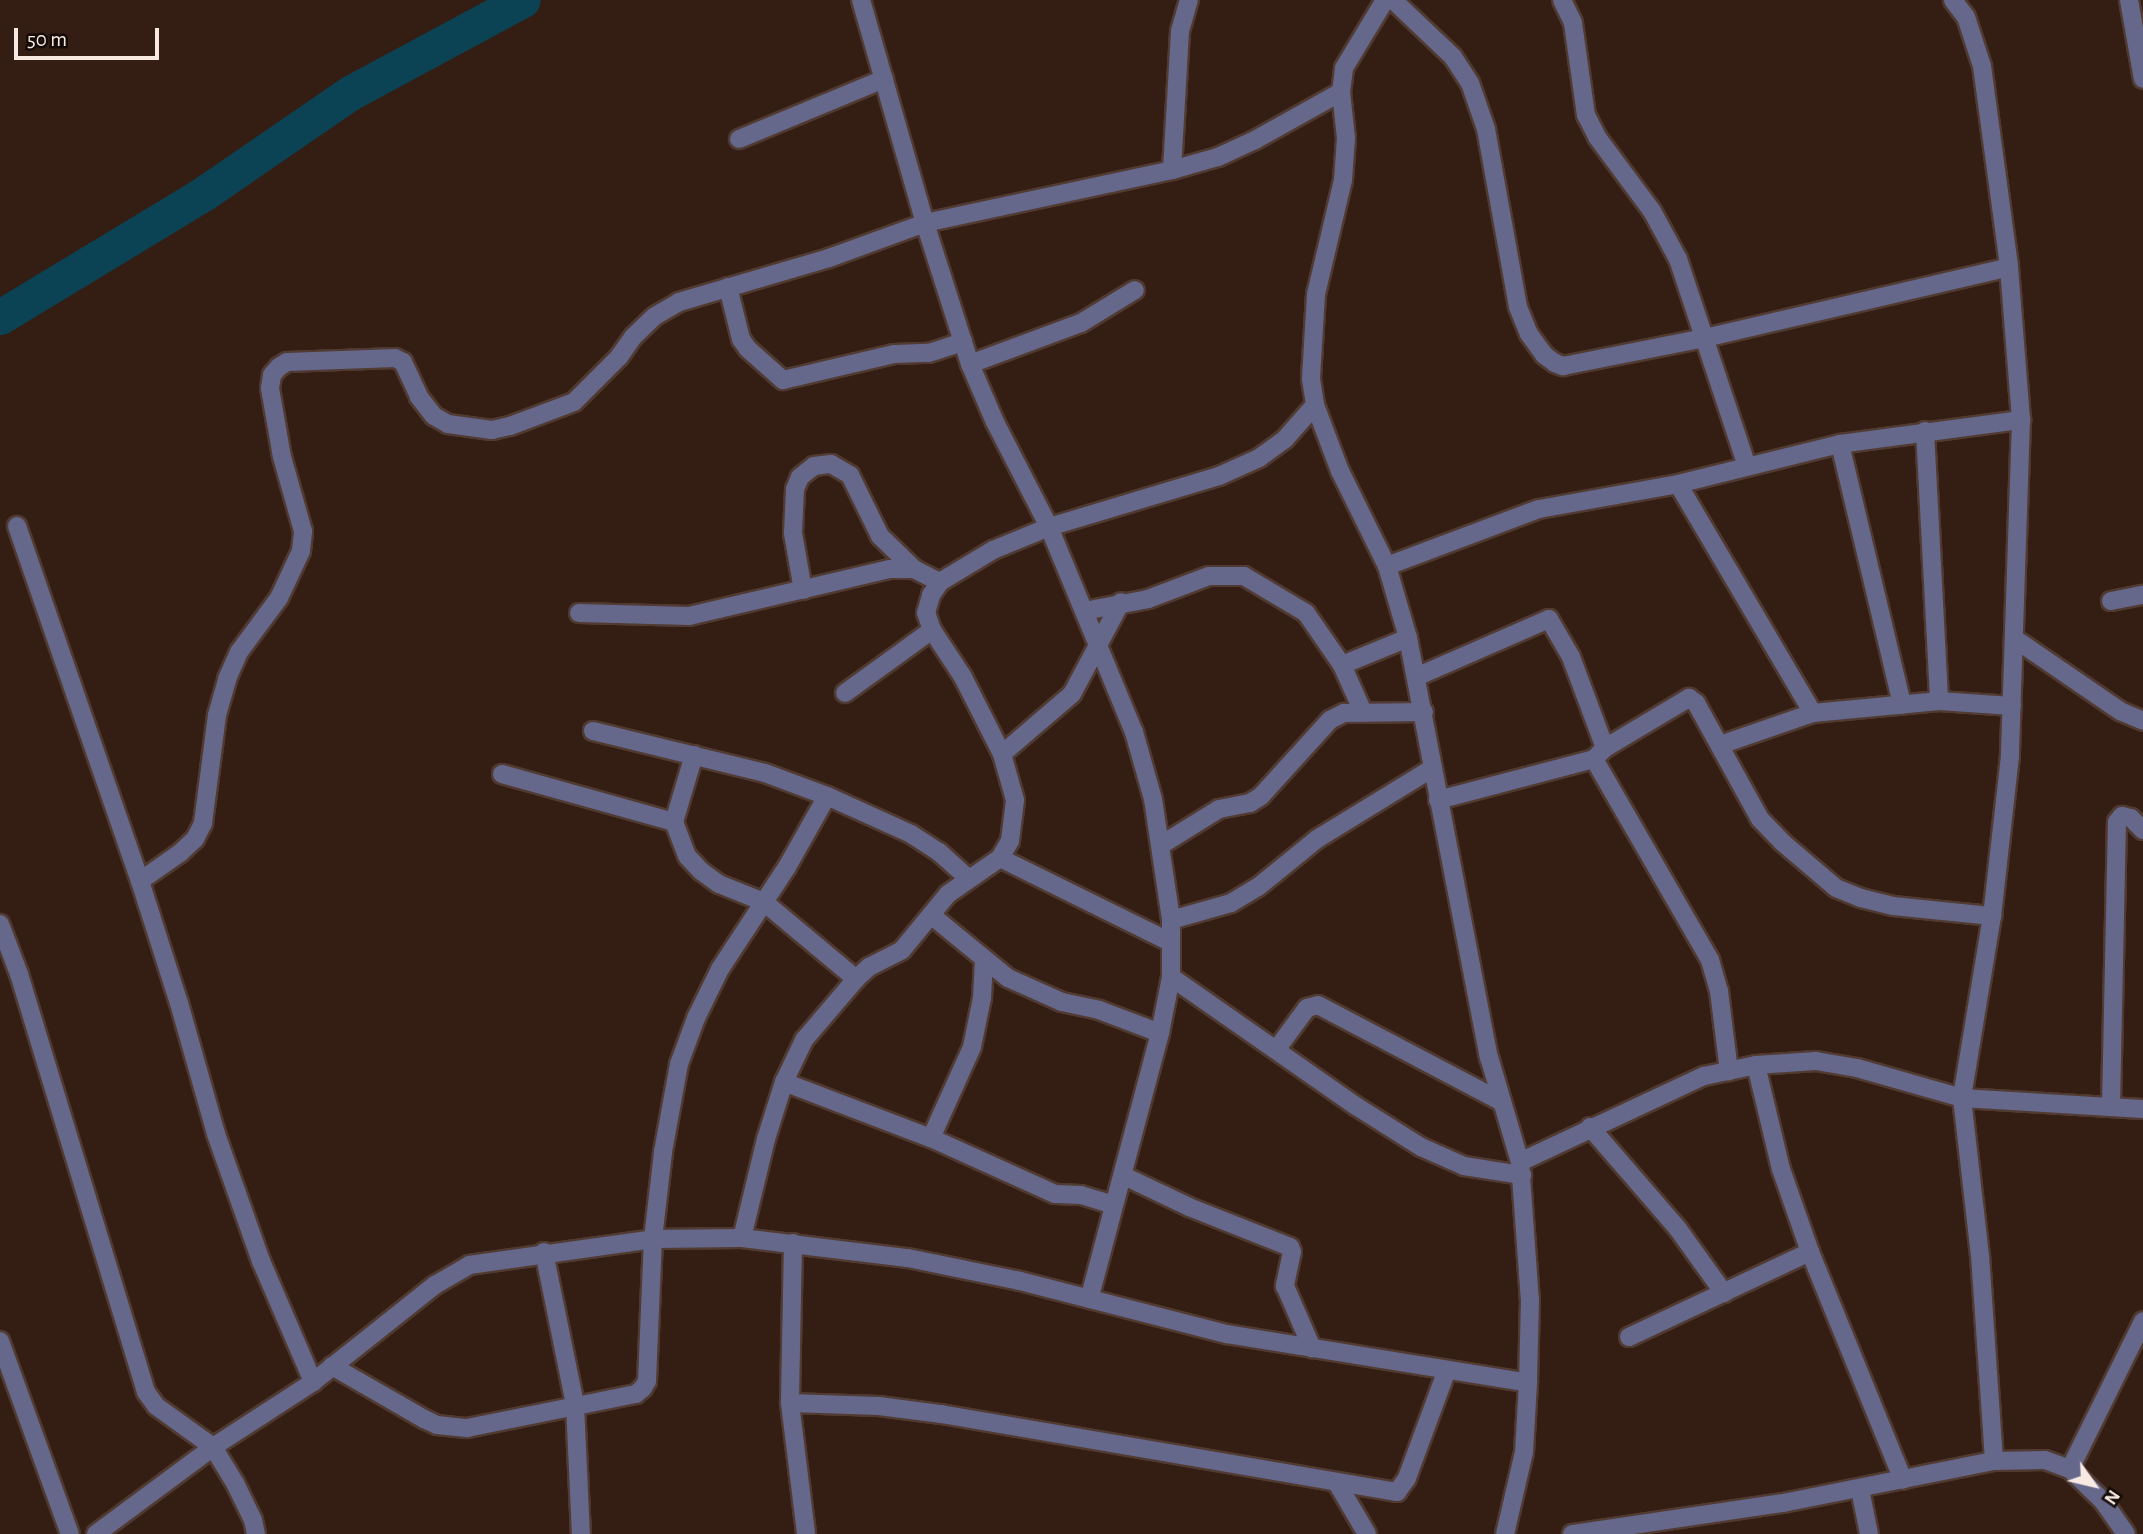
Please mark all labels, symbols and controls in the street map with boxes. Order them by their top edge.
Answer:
scale bar [18,14,163,58]
text: 50 m [27,29,67,50]
north arrow [2059,1450,2129,1520]
text: N [2100,1486,2123,1508]

